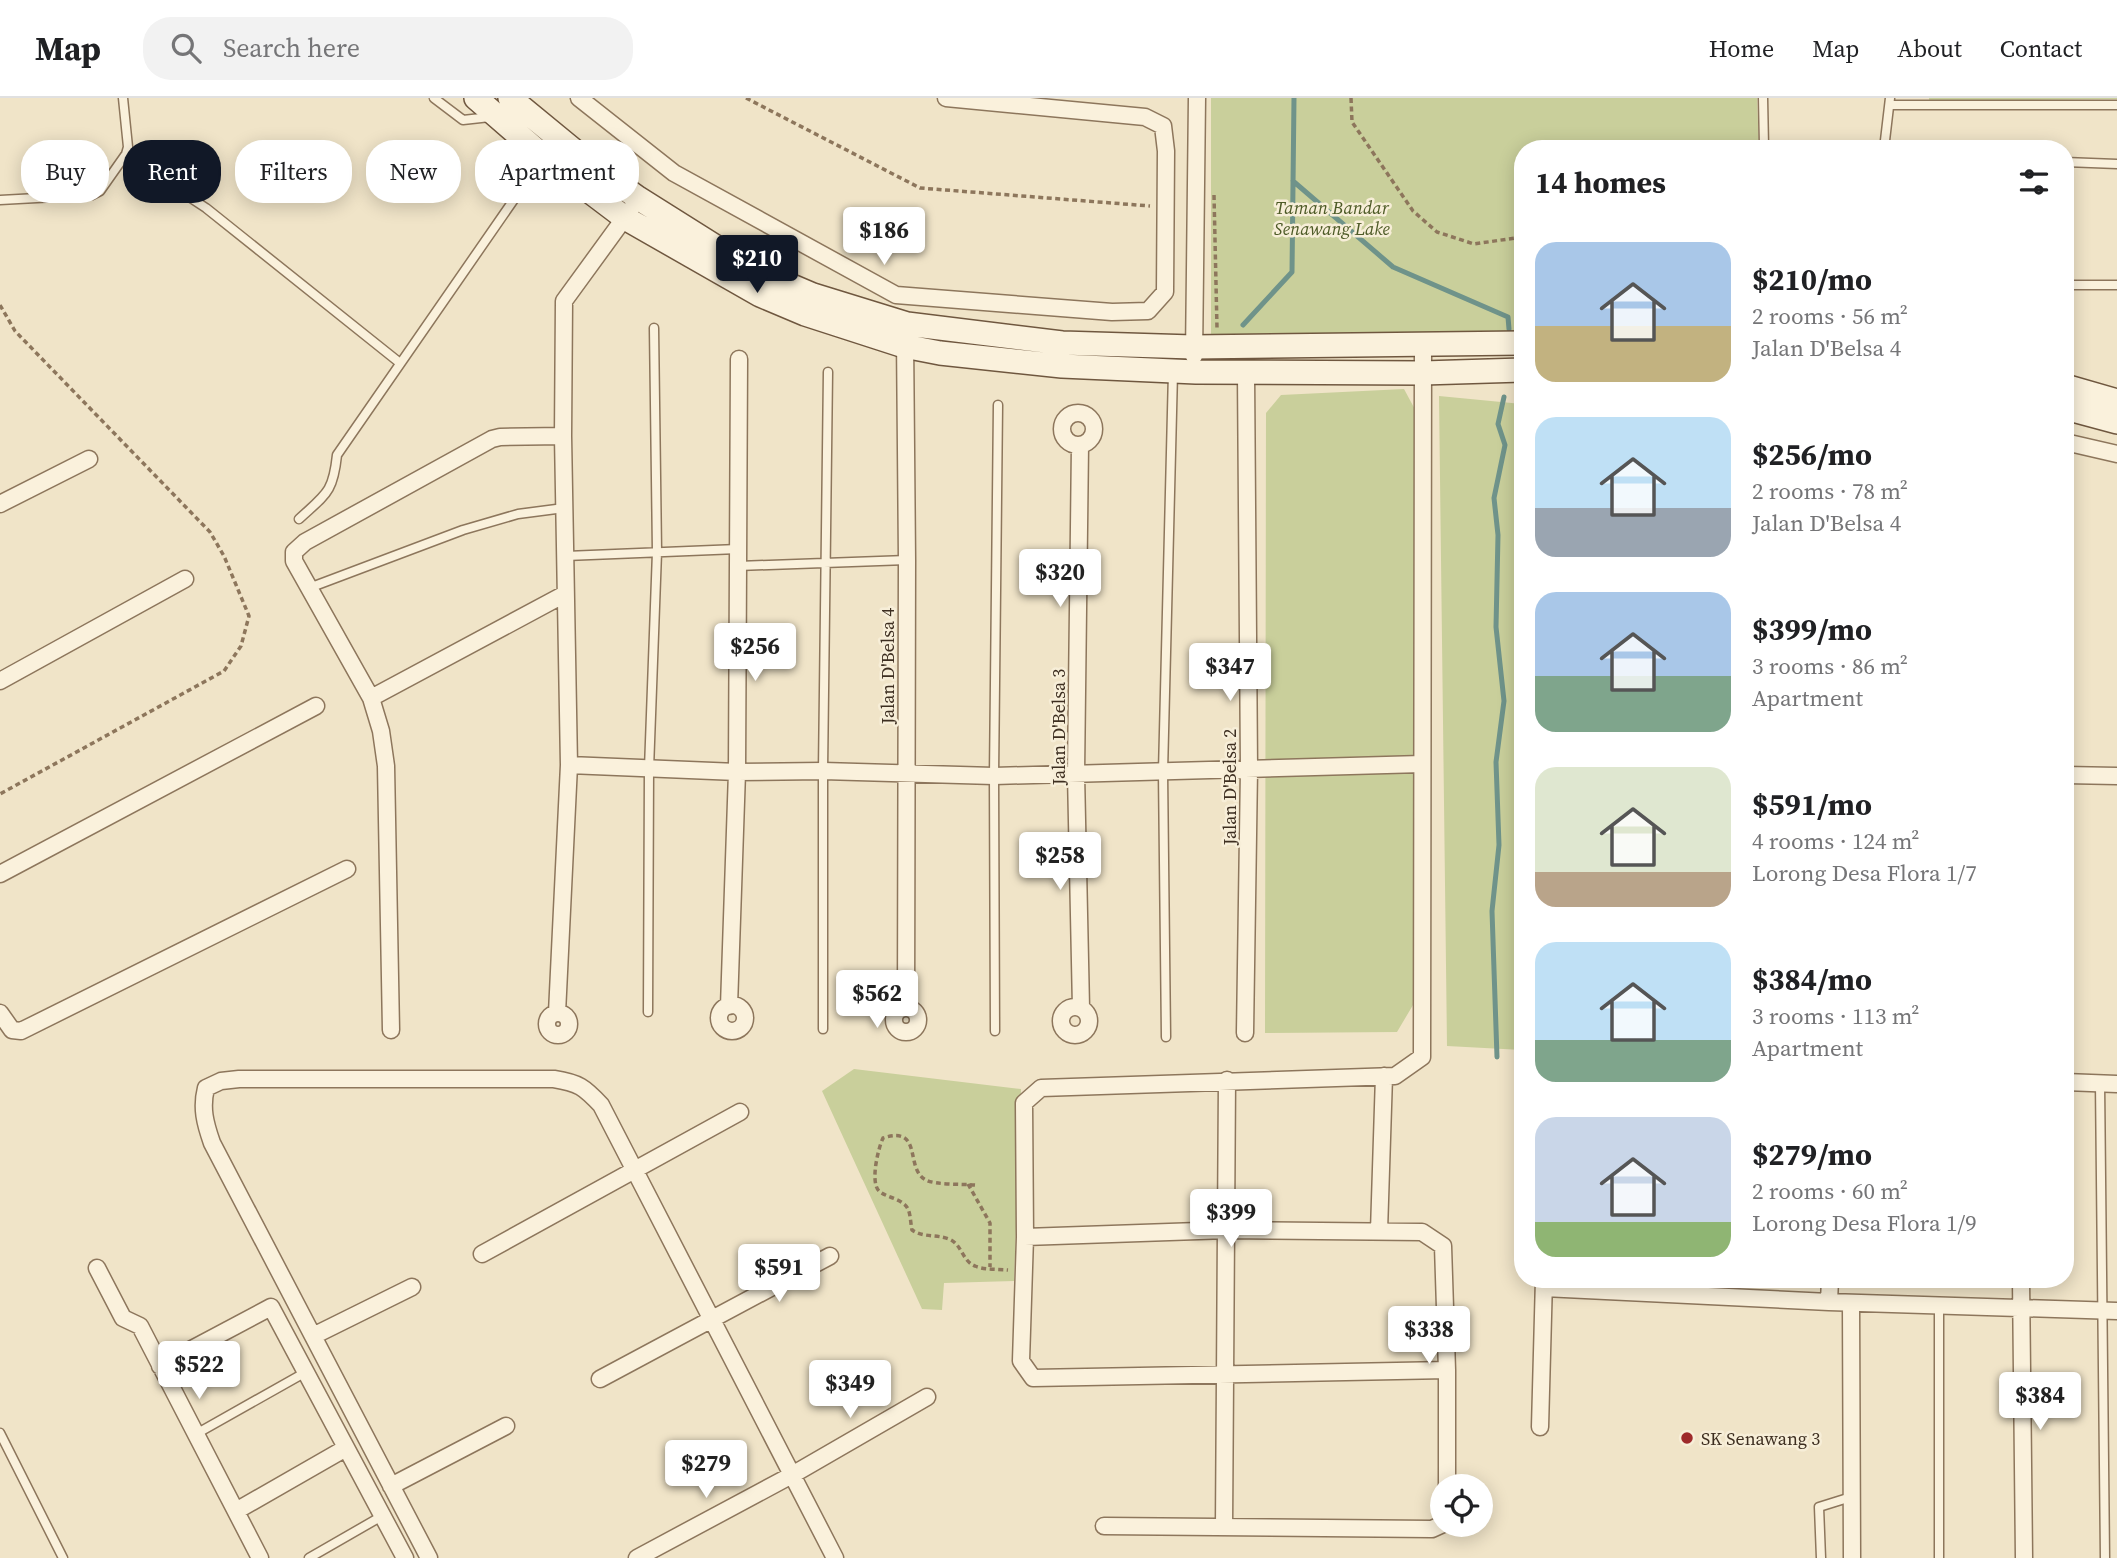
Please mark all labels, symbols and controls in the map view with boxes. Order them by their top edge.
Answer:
search box [143,17,633,80]
text: Map [35,26,101,71]
icon: search [167,29,205,67]
text: Search here [223,30,360,66]
text: Home [1709,32,1774,65]
text: Map [1812,32,1859,65]
text: About [1897,32,1962,65]
text: Contact [2000,32,2082,65]
chip: Buy [21,140,109,203]
chip: Rent [123,140,221,203]
chip: Filters [235,140,352,203]
chip: New [366,140,461,203]
chip: Apartment [475,140,639,203]
text: 14 homes [1535,162,1666,203]
icon: filters [2015,163,2053,201]
park label: Taman Bandar Senawang Lake [1274,195,1391,241]
pin: $186 [843,208,925,267]
text: $186 [859,214,909,246]
pin: $210 [716,236,798,295]
text: $210 [732,242,782,274]
text: $210/mo [1752,259,1872,300]
icon: home [1591,270,1675,354]
text: 2 rooms · 56 m² [1752,300,1908,332]
text: Jalan D'Belsa 4 [1752,332,1901,364]
text: $256/mo [1752,434,1872,475]
icon: home [1591,445,1675,529]
text: 2 rooms · 78 m² [1752,475,1908,507]
text: Jalan D'Belsa 4 [1752,507,1901,539]
pin: $320 [1019,550,1101,609]
text: $320 [1035,556,1085,588]
street label: Jalan D'Belsa 4 [875,608,900,725]
text: $399/mo [1752,609,1872,650]
icon: home [1591,620,1675,704]
pin: $256 [714,624,796,683]
text: $256 [730,630,780,662]
pin: $347 [1189,644,1271,703]
text: $347 [1205,650,1255,682]
text: 3 rooms · 86 m² [1752,650,1908,682]
street label: Jalan D'Belsa 3 [1046,669,1071,786]
text: Apartment [1752,682,1863,714]
street label: Jalan D'Belsa 2 [1217,729,1242,846]
text: $591/mo [1752,784,1872,825]
icon: home [1591,795,1675,879]
text: 4 rooms · 124 m² [1752,825,1919,857]
pin: $258 [1019,832,1101,892]
text: $258 [1035,839,1085,871]
text: Lorong Desa Flora 1/7 [1752,857,1977,889]
text: $384/mo [1752,959,1872,1000]
pin: $562 [836,970,918,1030]
icon: home [1591,970,1675,1054]
text: $562 [852,977,902,1009]
text: 3 rooms · 113 m² [1752,1000,1919,1032]
text: Apartment [1752,1032,1863,1064]
text: $279/mo [1752,1134,1872,1175]
icon: home [1591,1145,1675,1229]
text: 2 rooms · 60 m² [1752,1175,1908,1207]
pin: $399 [1190,1190,1272,1249]
text: $399 [1206,1196,1256,1228]
text: Lorong Desa Flora 1/9 [1752,1207,1977,1239]
pin: $591 [738,1244,820,1304]
text: $591 [754,1251,804,1283]
pin: $338 [1388,1306,1470,1366]
text: $338 [1404,1313,1454,1345]
pin: $522 [158,1342,240,1401]
text: $522 [174,1348,224,1380]
pin: $349 [809,1360,891,1420]
text: $349 [825,1367,875,1399]
pin: $384 [1999,1372,2081,1432]
text: $384 [2015,1379,2065,1411]
place label: SK Senawang 3 [1701,1426,1820,1451]
marker: SK Senawang 3 [1679,1430,1695,1446]
pin: $279 [665,1440,747,1500]
text: $279 [681,1447,731,1479]
map controls [1430,1474,1493,1537]
button: locate [1430,1474,1493,1537]

